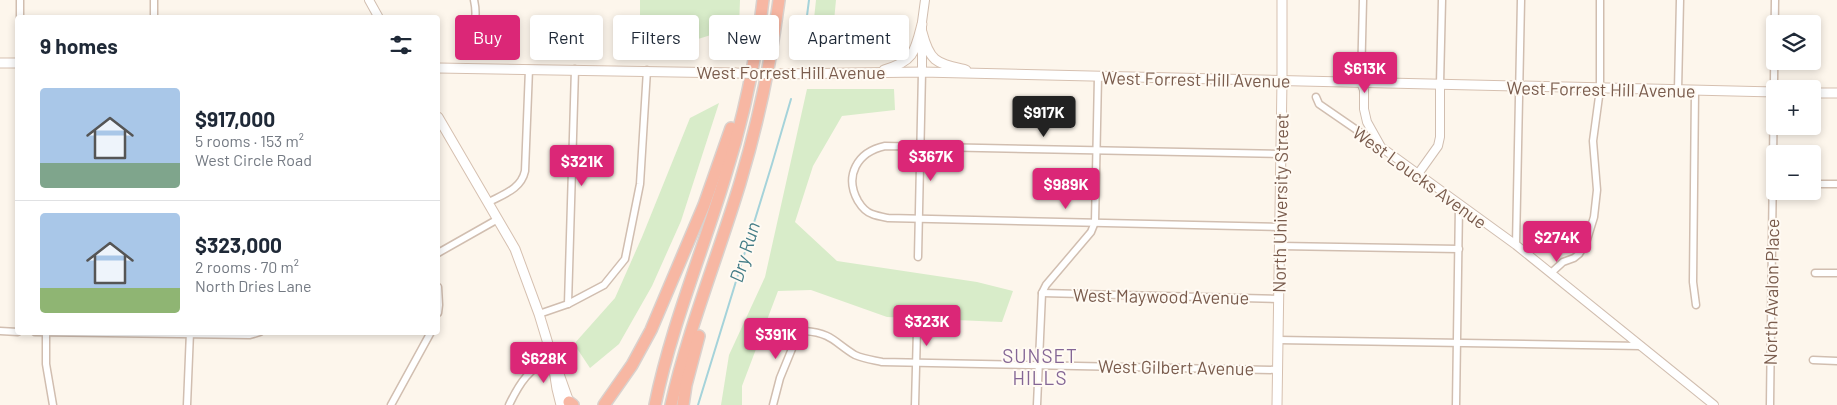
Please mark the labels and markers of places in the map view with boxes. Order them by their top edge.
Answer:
pin: $613K [1330,52,1400,94]
pin: $917K [1009,96,1079,138]
pin: $367K [896,140,966,182]
pin: $321K [547,144,617,187]
pin: $989K [1031,168,1101,210]
pin: $274K [1522,220,1592,263]
pin: $323K [892,304,962,347]
pin: $391K [741,318,811,360]
pin: $628K [509,342,579,384]

